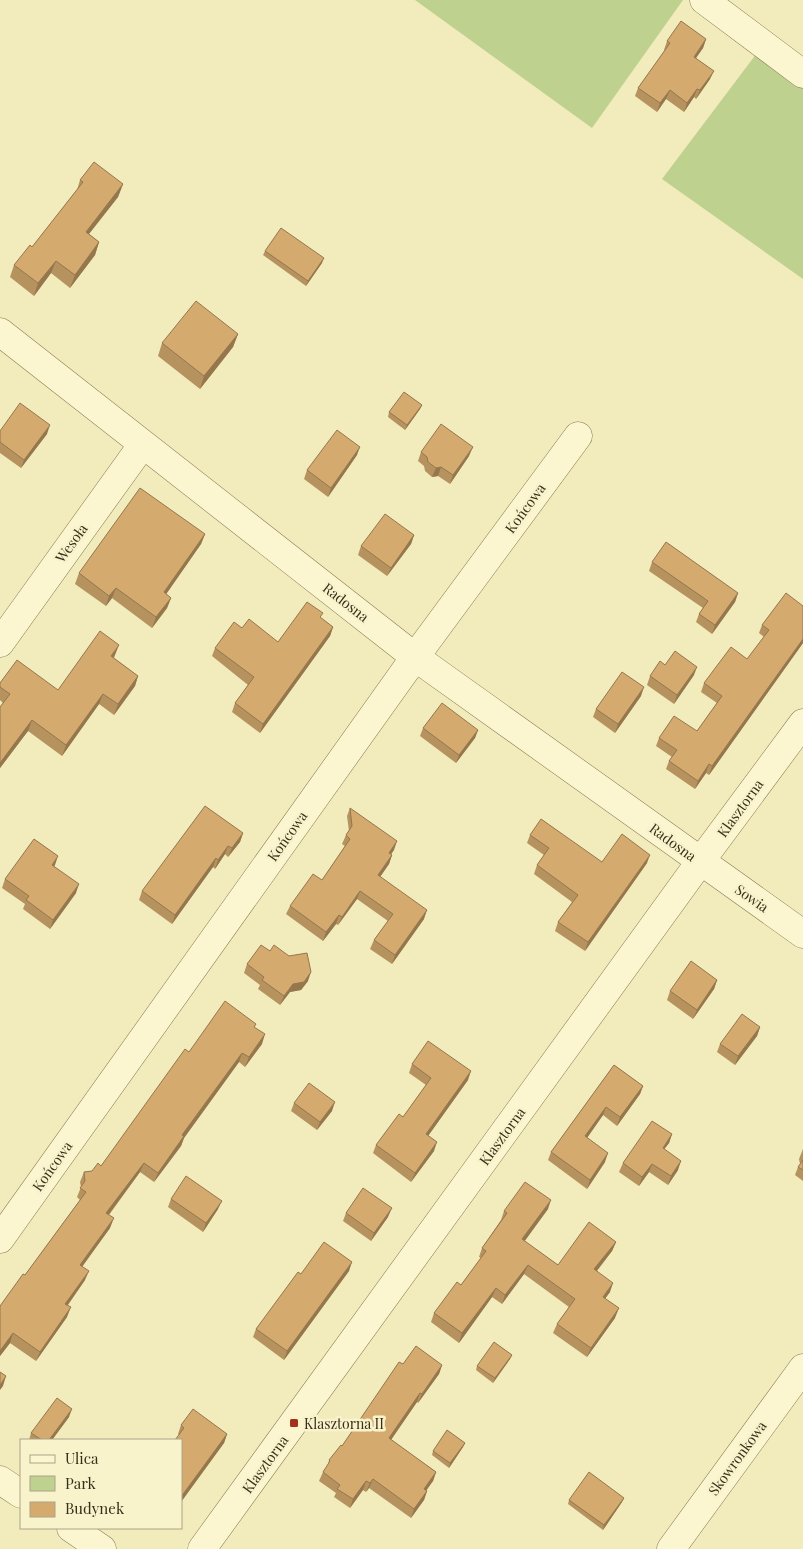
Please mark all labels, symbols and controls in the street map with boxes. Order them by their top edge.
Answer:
street label: Końcowa [500,479,550,537]
street label: Wesoła [50,520,91,567]
street label: Radosna [319,578,373,626]
street label: Klasztorna [713,775,767,841]
street label: Końcowa [263,807,311,865]
street label: Radosna [646,819,700,865]
street label: Sowia [731,880,773,916]
street label: Klasztorna [475,1103,529,1169]
street label: Końcowa [28,1137,76,1195]
place label: Klasztorna II [304,1414,384,1433]
marker: Klasztorna II [288,1417,300,1429]
street label: Skowronkowa [704,1417,770,1499]
street label: Klasztorna [238,1431,292,1497]
legend [20,1439,182,1529]
text: Ulica [65,1448,99,1468]
text: Park [65,1473,97,1493]
text: Budynek [65,1498,125,1518]

